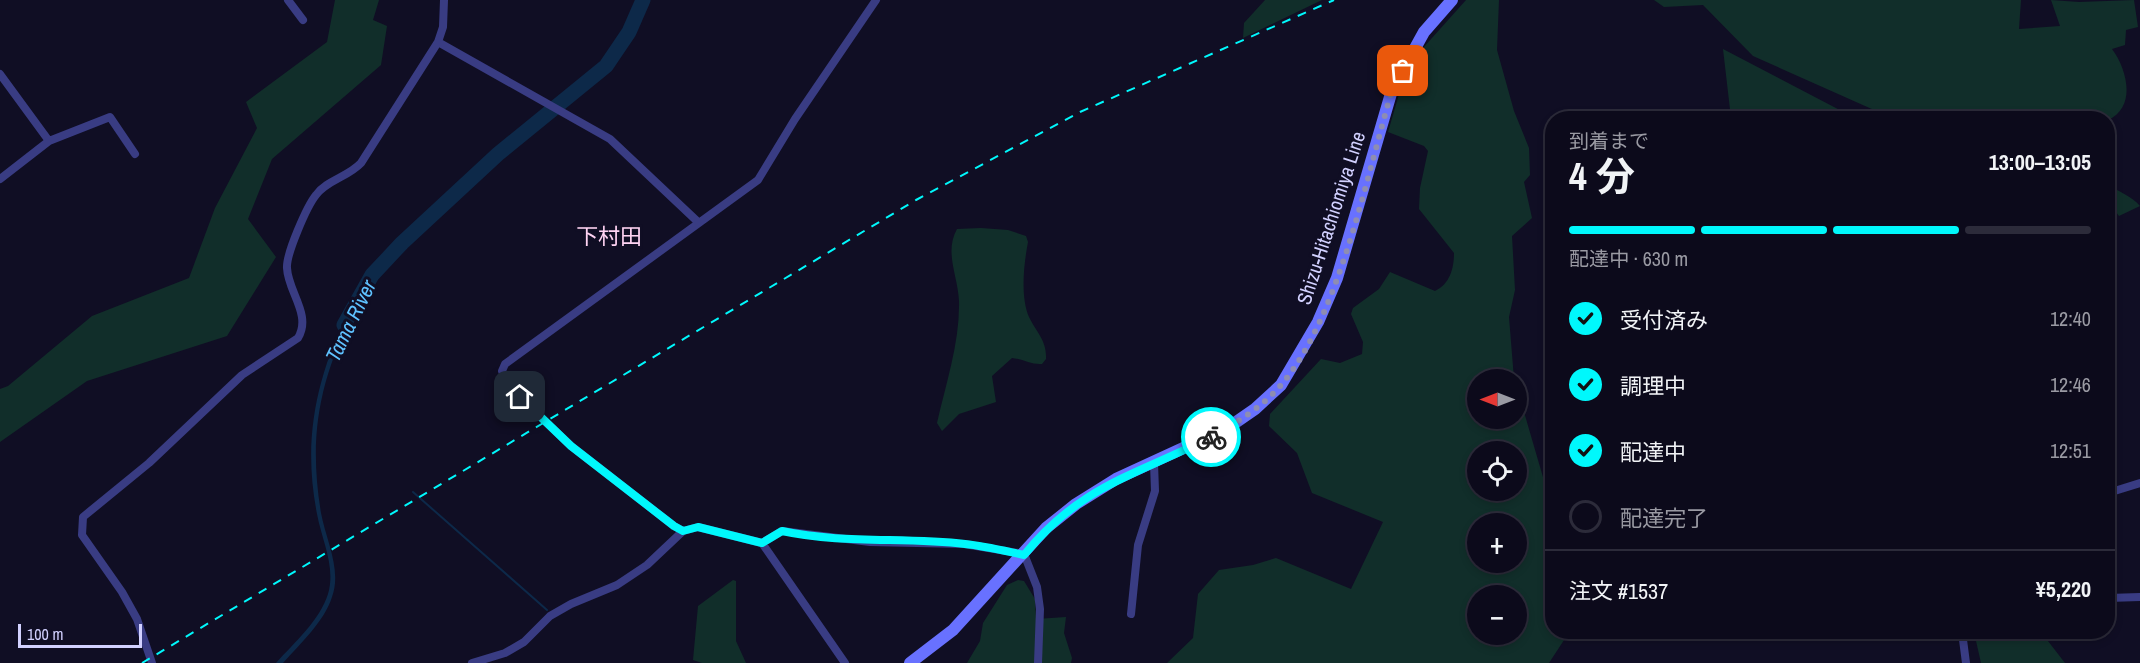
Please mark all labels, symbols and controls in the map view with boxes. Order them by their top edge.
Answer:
pin [1377,45,1428,96]
icon: bag [1386,54,1419,87]
text: 到着まで [1569,127,1649,154]
street label: Shizu-Hitachiomiya Line [1290,128,1371,308]
text: 13:00–13:05 [1989,147,2091,177]
text: 4 分 [1569,150,1635,202]
district label: 下村田 [576,221,642,251]
text: 配達中 · 630 m [1569,245,1688,272]
water label: Tama River [318,274,383,367]
icon: check [1569,302,1602,335]
text: 受付済み [1620,305,1708,335]
text: 12:40 [2050,305,2091,332]
icon: check [1569,368,1602,401]
north arrow [1467,369,1527,429]
map controls [1467,369,1527,645]
pin [494,371,545,422]
text: 調理中 [1620,371,1686,401]
text: 12:46 [2050,371,2091,398]
icon: home [503,380,536,413]
courier [1181,407,1241,467]
icon: bike [1195,421,1228,454]
icon: check [1569,434,1602,467]
text: 配達中 [1620,437,1686,467]
text: 12:51 [2050,437,2091,464]
button: locate [1467,441,1527,501]
text: 配達完了 [1620,503,1708,533]
button: + [1467,513,1527,573]
text: ¥5,220 [2036,574,2091,604]
text: 注文 #1537 [1569,576,1668,606]
button: − [1467,585,1527,645]
scale bar [18,621,142,648]
text: 100 m [27,623,63,645]

